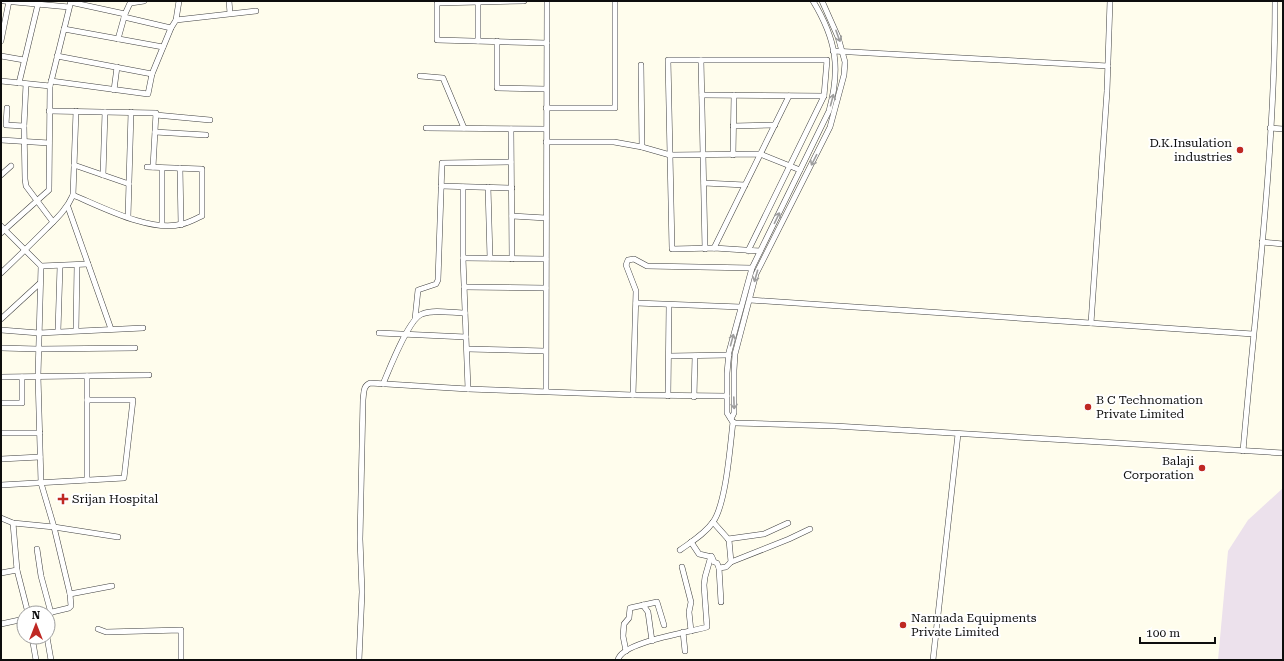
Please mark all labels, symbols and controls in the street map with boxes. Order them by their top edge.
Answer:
one-way arrow [834,30,842,42]
one-way arrow [829,94,836,107]
place label: D.K.Insulation industries [1150,136,1232,164]
marker: D.K.Insulation industries [1235,145,1245,155]
one-way arrow [810,154,817,166]
one-way arrow [773,212,781,224]
one-way arrow [752,269,759,282]
one-way arrow [729,333,736,346]
place label: B C Technomation Private Limited [1096,393,1203,421]
one-way arrow [730,396,737,409]
marker: B C Technomation Private Limited [1083,402,1093,412]
place label: Balaji Corporation [1123,454,1194,482]
marker: Balaji Corporation [1197,463,1207,473]
place label: Srijan Hospital [72,492,159,506]
marker: Srijan Hospital [57,493,69,505]
north arrow [16,605,56,645]
text: N [32,609,41,622]
place label: Narmada Equipments Private Limited [911,611,1037,639]
scale bar [1140,619,1215,645]
marker: Narmada Equipments Private Limited [898,620,908,630]
text: 100 m [1146,626,1180,640]

